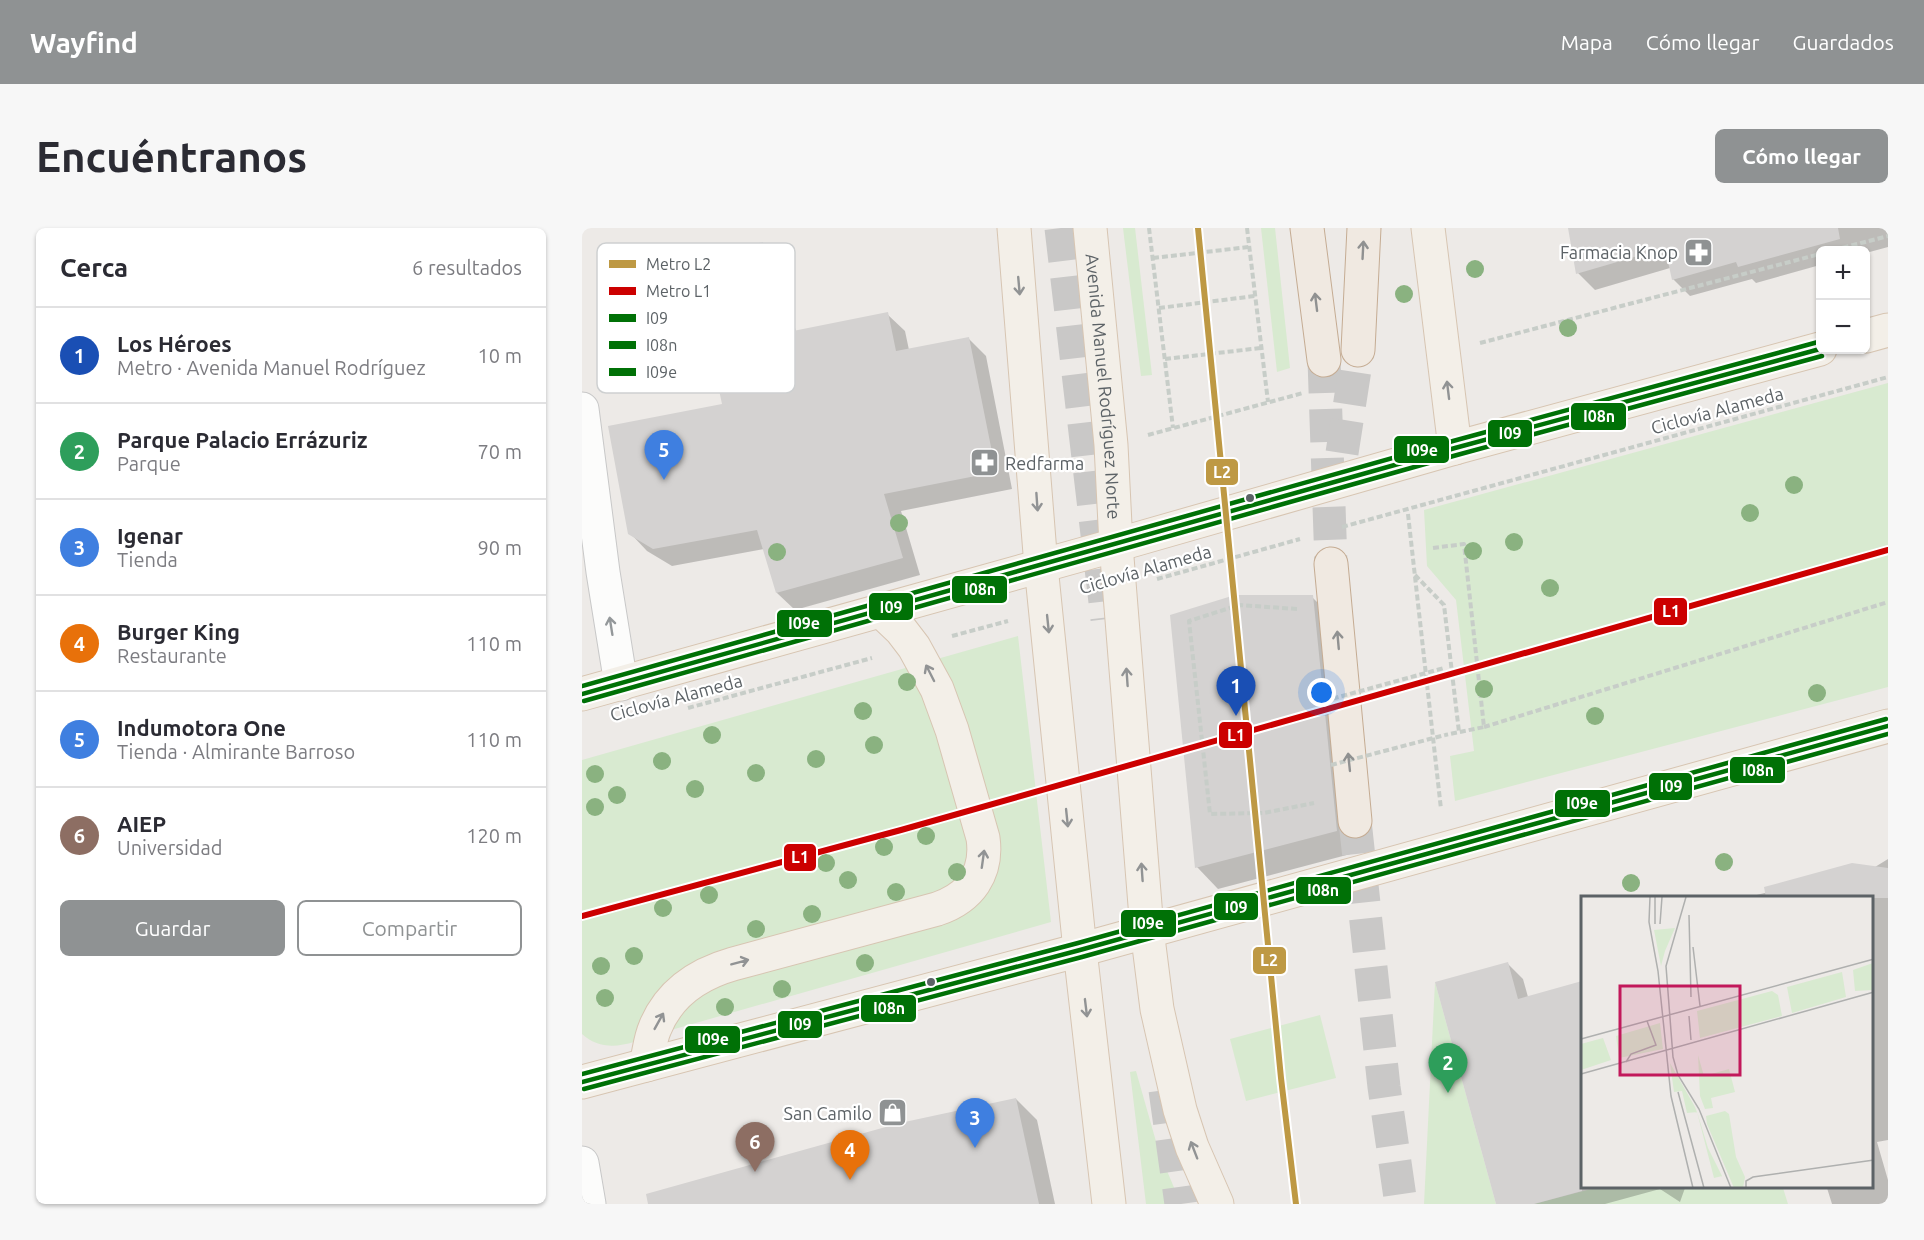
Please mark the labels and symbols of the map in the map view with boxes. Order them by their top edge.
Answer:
pharmacy icon: Farmacia Knop [1683,236,1715,268]
one-way arrow [1357,241,1368,261]
place label: Farmacia Knop [1560,242,1678,262]
legend [597,243,795,393]
street label: Avenida Manuel Rodríguez Norte [1083,253,1125,520]
text: Metro L2 [646,255,711,273]
one-way arrow [1014,276,1025,296]
text: Metro L1 [646,282,711,300]
one-way arrow [1311,292,1322,312]
text: I09 [646,309,668,327]
text: I08n [646,336,677,354]
text: I09e [646,363,677,381]
one-way arrow [1442,380,1453,400]
street label: Ciclovía Alameda [1648,383,1786,437]
line badge: I08n [1570,402,1627,431]
text: I08n [1583,407,1615,425]
line badge: I09 [1487,419,1533,448]
text: I09 [1499,424,1521,442]
pin: 5 [644,430,683,480]
line badge: I09e [1393,435,1450,464]
text: I09e [1406,441,1438,459]
pharmacy icon: Redfarma [968,447,1000,479]
place label: Redfarma [1005,453,1084,473]
line badge: L2 [1205,458,1239,486]
text: L2 [1213,463,1231,481]
one-way arrow [1032,491,1043,511]
unlabelled marker [1244,492,1256,504]
street label: Ciclovía Alameda [1077,541,1213,597]
line badge: I08n [951,575,1008,604]
text: I08n [964,580,996,598]
line badge: I09 [868,592,914,621]
line badge: L1 [1653,597,1688,626]
text: I09 [880,598,902,616]
text: L1 [1662,602,1680,620]
line badge: I09e [776,609,833,638]
one-way arrow [1042,613,1053,633]
text: I09e [788,614,820,632]
one-way arrow [606,616,617,636]
one-way arrow [1332,631,1343,651]
one-way arrow [923,664,935,682]
pin: 1 [1216,666,1256,716]
one-way arrow [1121,668,1132,688]
street label: Ciclovía Alameda [607,670,745,724]
your location [1307,678,1336,707]
line badge: L1 [1218,721,1253,749]
text: L1 [1227,726,1245,744]
one-way arrow [1343,753,1354,773]
line badge: I08n [1729,756,1786,784]
text: I08n [1742,761,1774,779]
line badge: I09 [1648,772,1693,801]
text: I09 [1660,777,1682,795]
line badge: I09e [1554,789,1611,818]
text: I09e [1566,794,1598,812]
one-way arrow [1062,807,1073,827]
line badge: L1 [783,843,817,872]
text: L1 [791,848,809,866]
one-way arrow [977,849,988,869]
one-way arrow [1136,862,1147,882]
line badge: I08n [1295,876,1352,905]
text: I08n [1307,881,1339,899]
line badge: I09 [1213,892,1259,921]
inset map [1581,896,1873,1189]
text: I09 [1225,898,1247,916]
line badge: I09e [1120,909,1177,938]
text: I09e [1132,914,1164,932]
line badge: L2 [1252,946,1287,975]
text: L2 [1260,951,1278,969]
one-way arrow [730,956,749,968]
unlabelled marker [925,976,937,988]
line badge: I08n [860,994,917,1023]
one-way arrow [1081,998,1092,1017]
text: I08n [873,999,905,1017]
line badge: I09 [777,1010,823,1039]
one-way arrow [653,1013,665,1030]
text: I09 [789,1015,811,1033]
line badge: I09e [684,1025,741,1054]
text: I09e [697,1030,729,1048]
pin: 2 [1428,1044,1468,1093]
shop icon: San Camilo [877,1097,909,1129]
pin: 3 [956,1098,994,1148]
place label: San Camilo [783,1103,872,1123]
pin: 6 [736,1122,774,1172]
pin: 4 [830,1130,870,1180]
one-way arrow [1187,1142,1198,1160]

